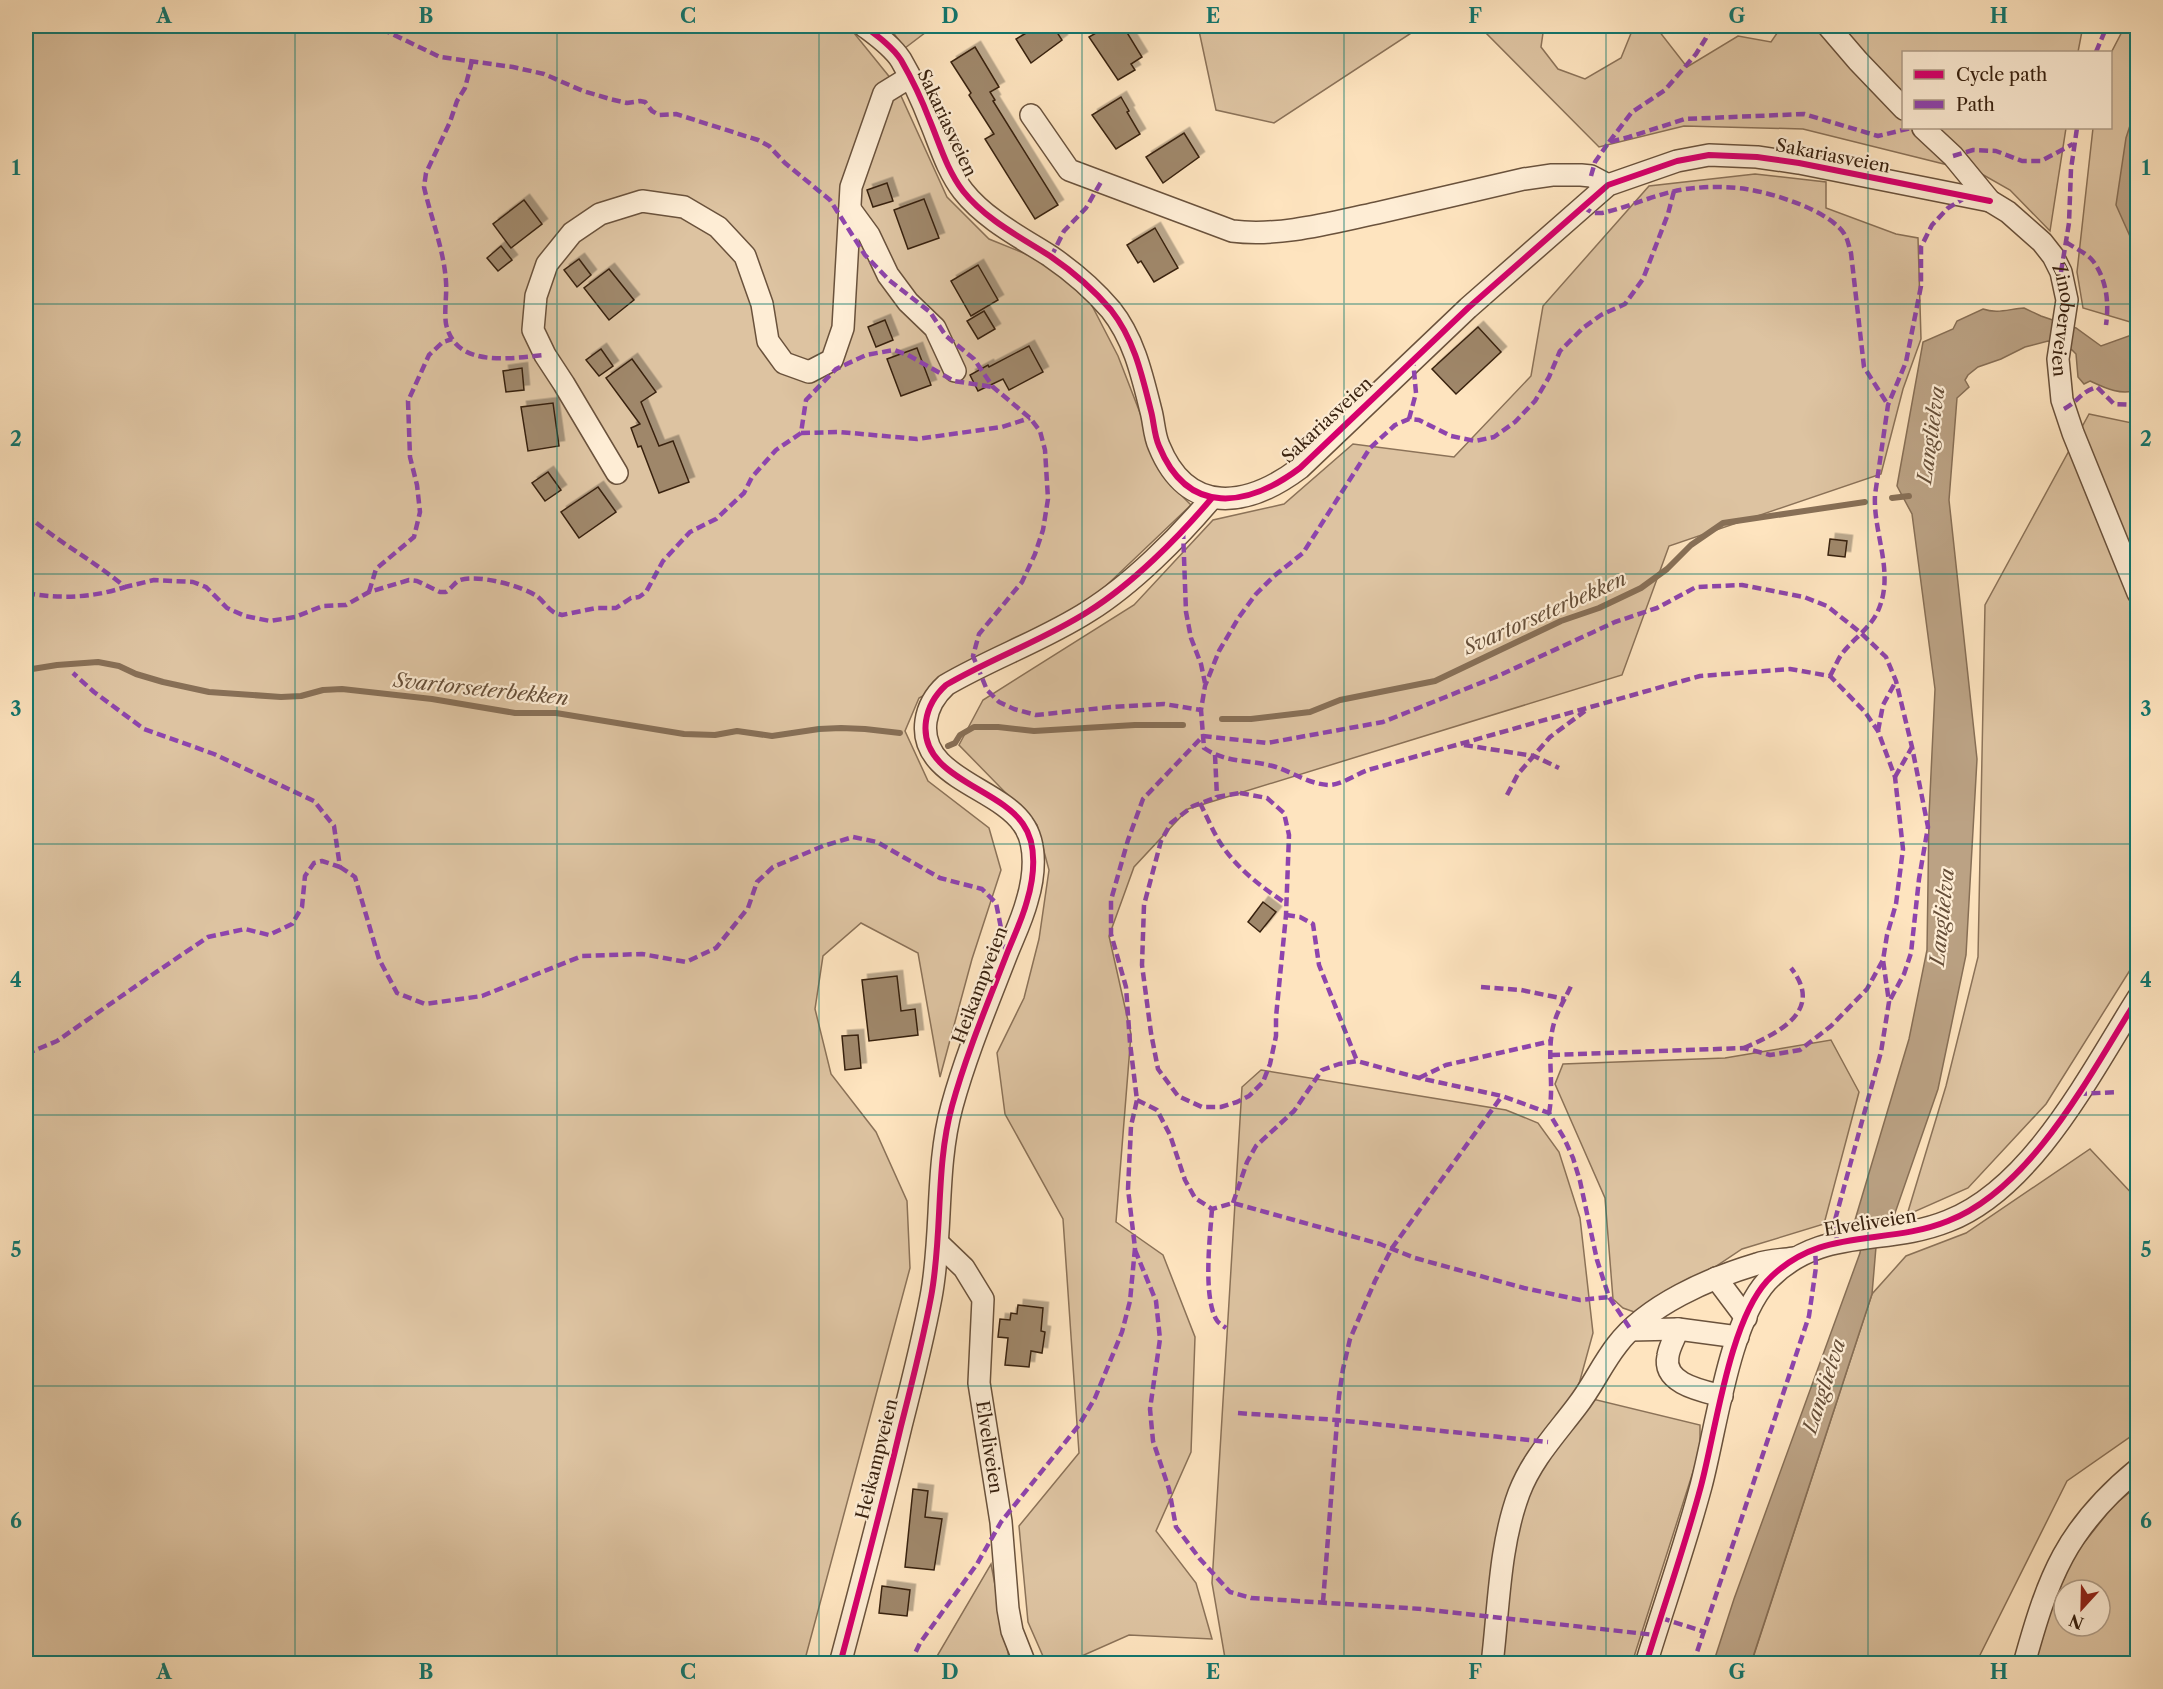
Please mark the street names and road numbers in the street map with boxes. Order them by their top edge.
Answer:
street label: Sakariasveien [912,66,982,180]
street label: Sakariasveien [1774,134,1892,178]
street label: Zinoberveien [2047,259,2078,378]
street label: Sakariasveien [1277,372,1377,468]
street label: Heikampveien [948,923,1012,1047]
street label: Elveliveien [1822,1205,1918,1241]
street label: Heikampveien [851,1396,903,1522]
street label: Elveliveien [971,1399,1007,1495]

